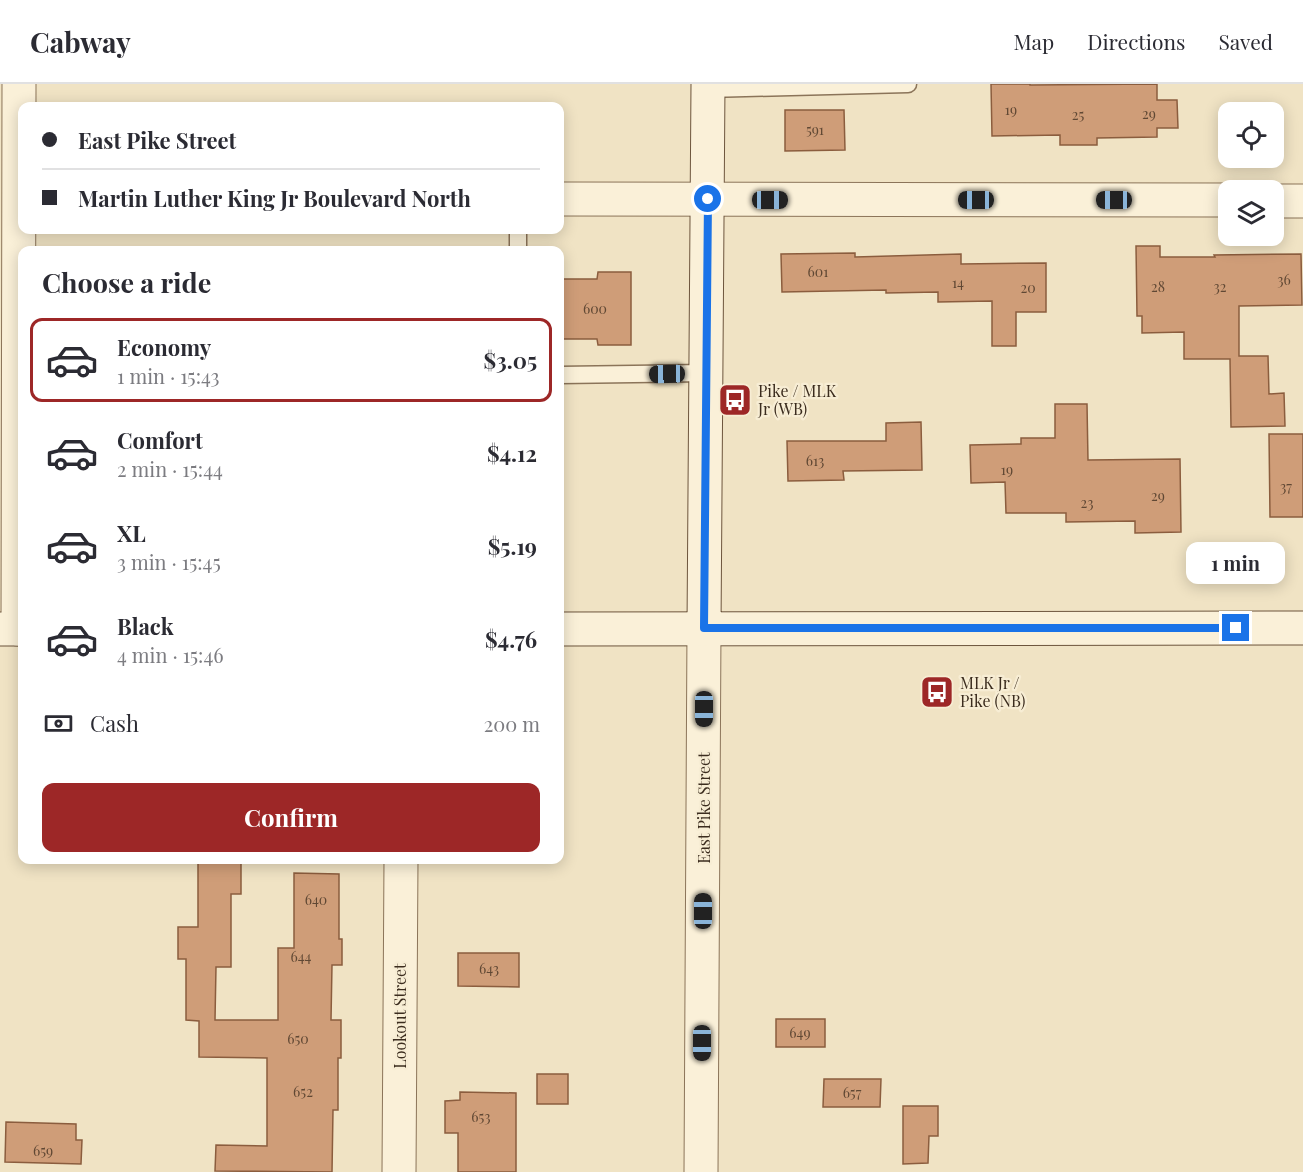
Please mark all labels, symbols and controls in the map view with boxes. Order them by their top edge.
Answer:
text: Cabway [30,23,131,60]
text: Map [1013,27,1054,55]
text: Directions [1087,27,1185,55]
text: Saved [1218,27,1273,55]
house number: 19 [1005,100,1017,119]
map controls [1218,102,1284,246]
button: locate [1218,102,1284,168]
house number: 29 [1142,104,1156,123]
house number: 25 [1072,105,1084,124]
house number: 591 [806,120,824,139]
text: East Pike Street [78,125,236,155]
button: layers [1218,180,1284,246]
text: Martin Luther King Jr Boulevard North [78,183,471,213]
route start [694,185,721,212]
car [752,191,788,209]
car [958,191,994,209]
car [1096,191,1132,209]
house number: 601 [808,262,828,281]
text: Choose a ride [42,264,211,300]
house number: 36 [1277,270,1291,289]
house number: 14 [952,273,964,292]
house number: 28 [1151,277,1165,296]
house number: 32 [1213,277,1227,296]
house number: 20 [1020,278,1036,297]
house number: 600 [583,299,607,318]
text: Economy [117,332,211,362]
icon: car [45,333,99,387]
text: $3.05 [483,345,537,375]
text: 1 min · 15:43 [117,362,220,389]
car [649,365,685,383]
place label: Pike / MLK Jr (WB) [757,380,837,419]
bus stop icon: Pike / MLK Jr (WB) [717,382,753,418]
text: Comfort [117,425,203,455]
icon: car [45,426,99,480]
text: $4.12 [487,438,537,468]
house number: 613 [806,451,824,470]
text: 2 min · 15:44 [117,455,223,482]
house number: 19 [1001,460,1013,479]
house number: 37 [1280,477,1292,496]
house number: 29 [1151,486,1165,505]
house number: 23 [1080,493,1094,512]
text: XL [117,518,146,548]
icon: car [45,519,99,573]
text: $5.19 [488,531,537,561]
callout: 1 min [1186,541,1286,583]
text: 3 min · 15:45 [117,548,221,575]
text: 1 min [1211,549,1260,576]
text: Black [117,611,174,641]
icon: car [45,612,99,666]
route end [1222,614,1249,641]
text: $4.76 [485,624,537,654]
text: 4 min · 15:46 [117,641,224,668]
place label: MLK Jr / Pike (NB) [960,672,1025,711]
bus stop icon: MLK Jr / Pike (NB) [919,674,955,710]
car [695,691,713,727]
icon: cash [42,707,75,740]
text: Cash [90,708,139,738]
text: 200 m [484,710,540,737]
street label: East Pike Street [693,752,714,864]
button: Confirm [42,783,540,852]
house number: 640 [305,890,327,909]
car [694,893,712,929]
house number: 644 [290,947,312,966]
house number: 643 [479,959,499,978]
street label: Lookout Street [389,963,410,1069]
house number: 649 [789,1023,811,1042]
car [693,1025,711,1061]
house number: 650 [287,1029,309,1048]
house number: 652 [293,1082,313,1101]
house number: 657 [843,1083,862,1102]
house number: 653 [471,1107,491,1126]
house number: 659 [33,1141,53,1160]

